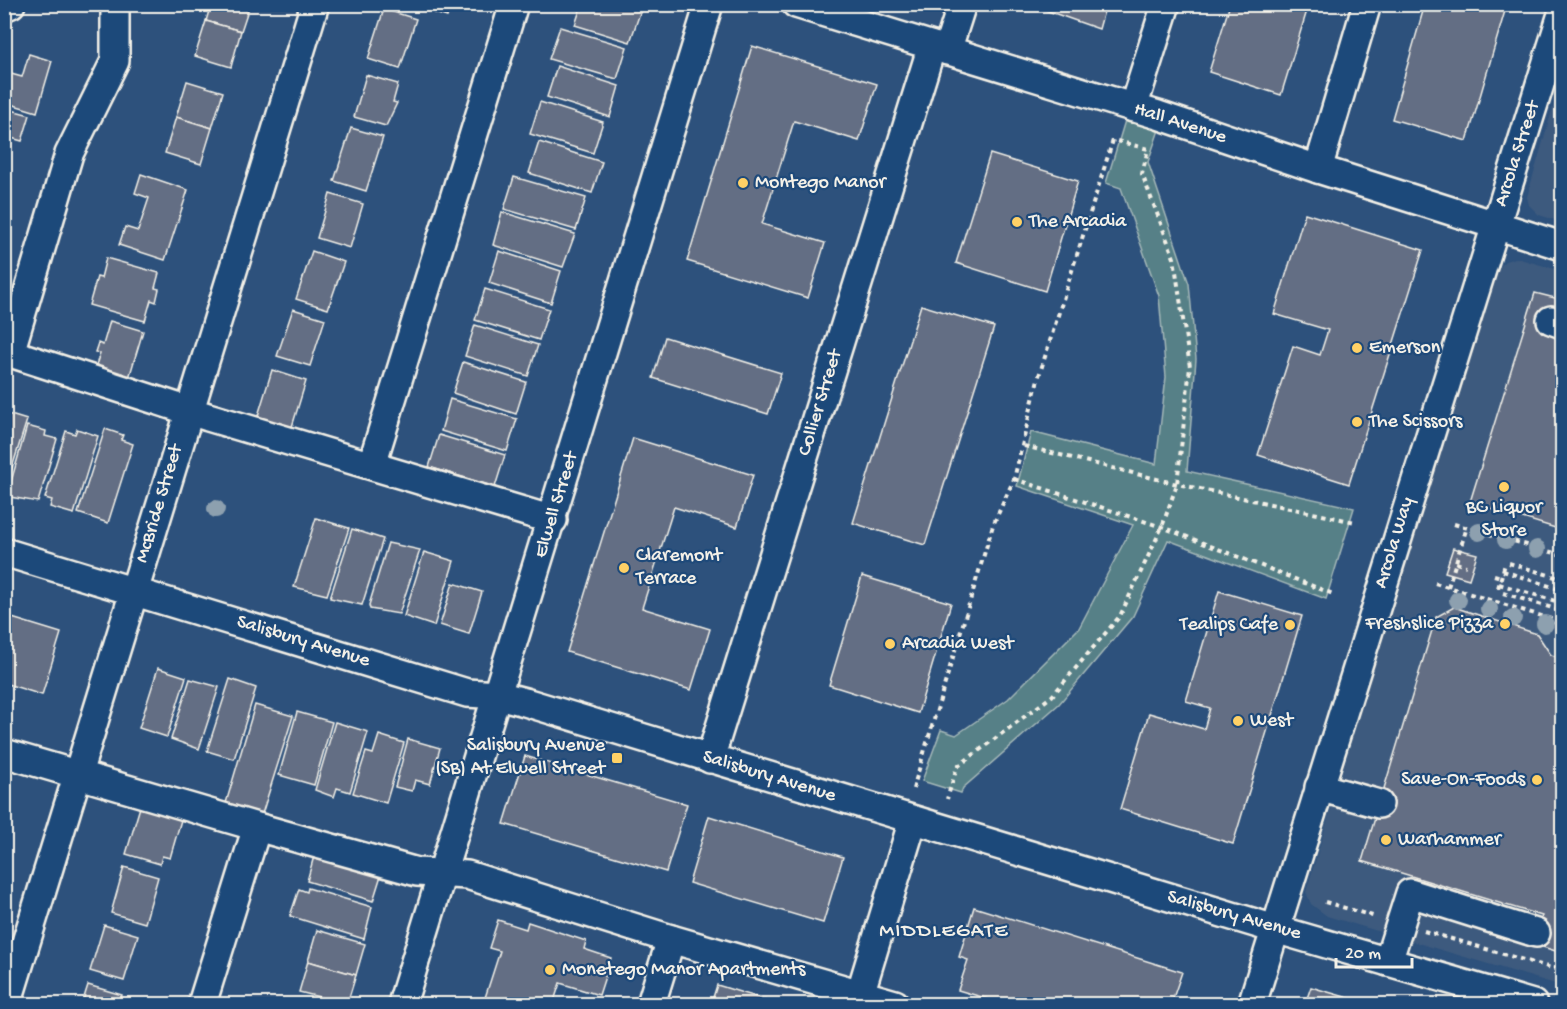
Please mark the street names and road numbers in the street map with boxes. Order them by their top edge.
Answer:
street label: Arcola Street [1490,97,1546,210]
street label: Hall Avenue [1131,98,1230,150]
street label: Collier Street [794,345,849,459]
street label: McBride Street [131,440,189,566]
street label: Elwell Street [530,447,585,561]
street label: Arcola Way [1370,494,1420,591]
street label: Salisbury Avenue [234,611,373,673]
street label: Salisbury Avenue [700,746,839,808]
street label: Salisbury Avenue [1164,886,1304,946]

